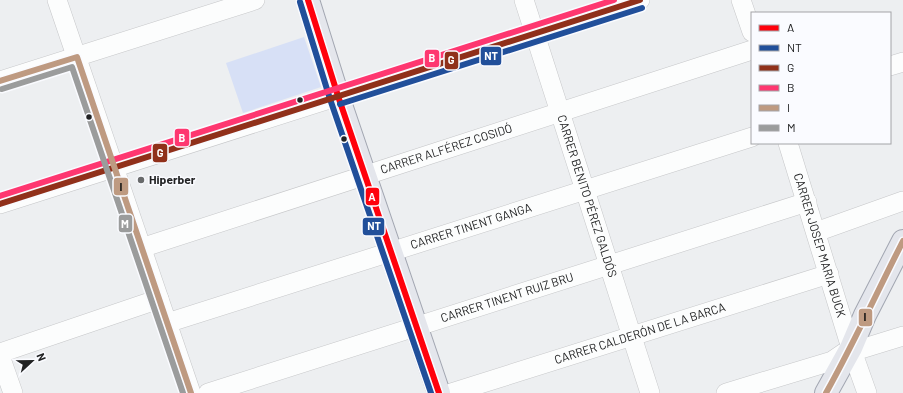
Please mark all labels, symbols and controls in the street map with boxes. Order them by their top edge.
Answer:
legend [751,12,891,144]
text: A [787,20,794,34]
text: NT [787,40,802,54]
line badge: NT [480,46,502,66]
line badge: B [424,49,440,68]
text: NT [484,49,498,62]
text: B [429,51,436,64]
line badge: G [444,51,459,70]
text: G [448,53,455,66]
text: G [787,60,794,74]
text: B [787,80,795,94]
unlabelled marker [295,95,305,105]
text: I [787,100,790,114]
unlabelled marker [84,112,94,122]
street label: CARRER BENITO PÉREZ GALDÓS [555,113,620,279]
street label: CARRER ALFÉREZ COSIDÓ [378,120,514,176]
text: M [787,120,796,134]
line badge: B [174,128,190,147]
text: B [179,131,186,144]
unlabelled marker [339,134,349,144]
line badge: G [152,143,168,163]
text: G [157,146,164,159]
street label: CARRER JOSEP MARIA BUCK [792,171,849,319]
place label: Hiperber [149,172,196,186]
marker: Hiperber [136,175,146,185]
line badge: I [113,177,129,196]
text: I [120,180,123,193]
line badge: A [365,187,380,206]
text: A [368,190,376,203]
street label: CARRER TINENT GANGA [408,200,533,251]
line badge: M [118,214,133,233]
text: M [121,217,129,230]
line badge: NT [362,217,385,236]
text: NT [367,219,381,232]
street label: CARRER TINENT RUIZ BRU [439,269,575,324]
street label: CARRER CALDERÓN DE LA BARCA [552,299,727,366]
line badge: I [858,308,873,327]
text: I [864,310,867,323]
north arrow [12,341,52,381]
text: N [34,351,49,363]

